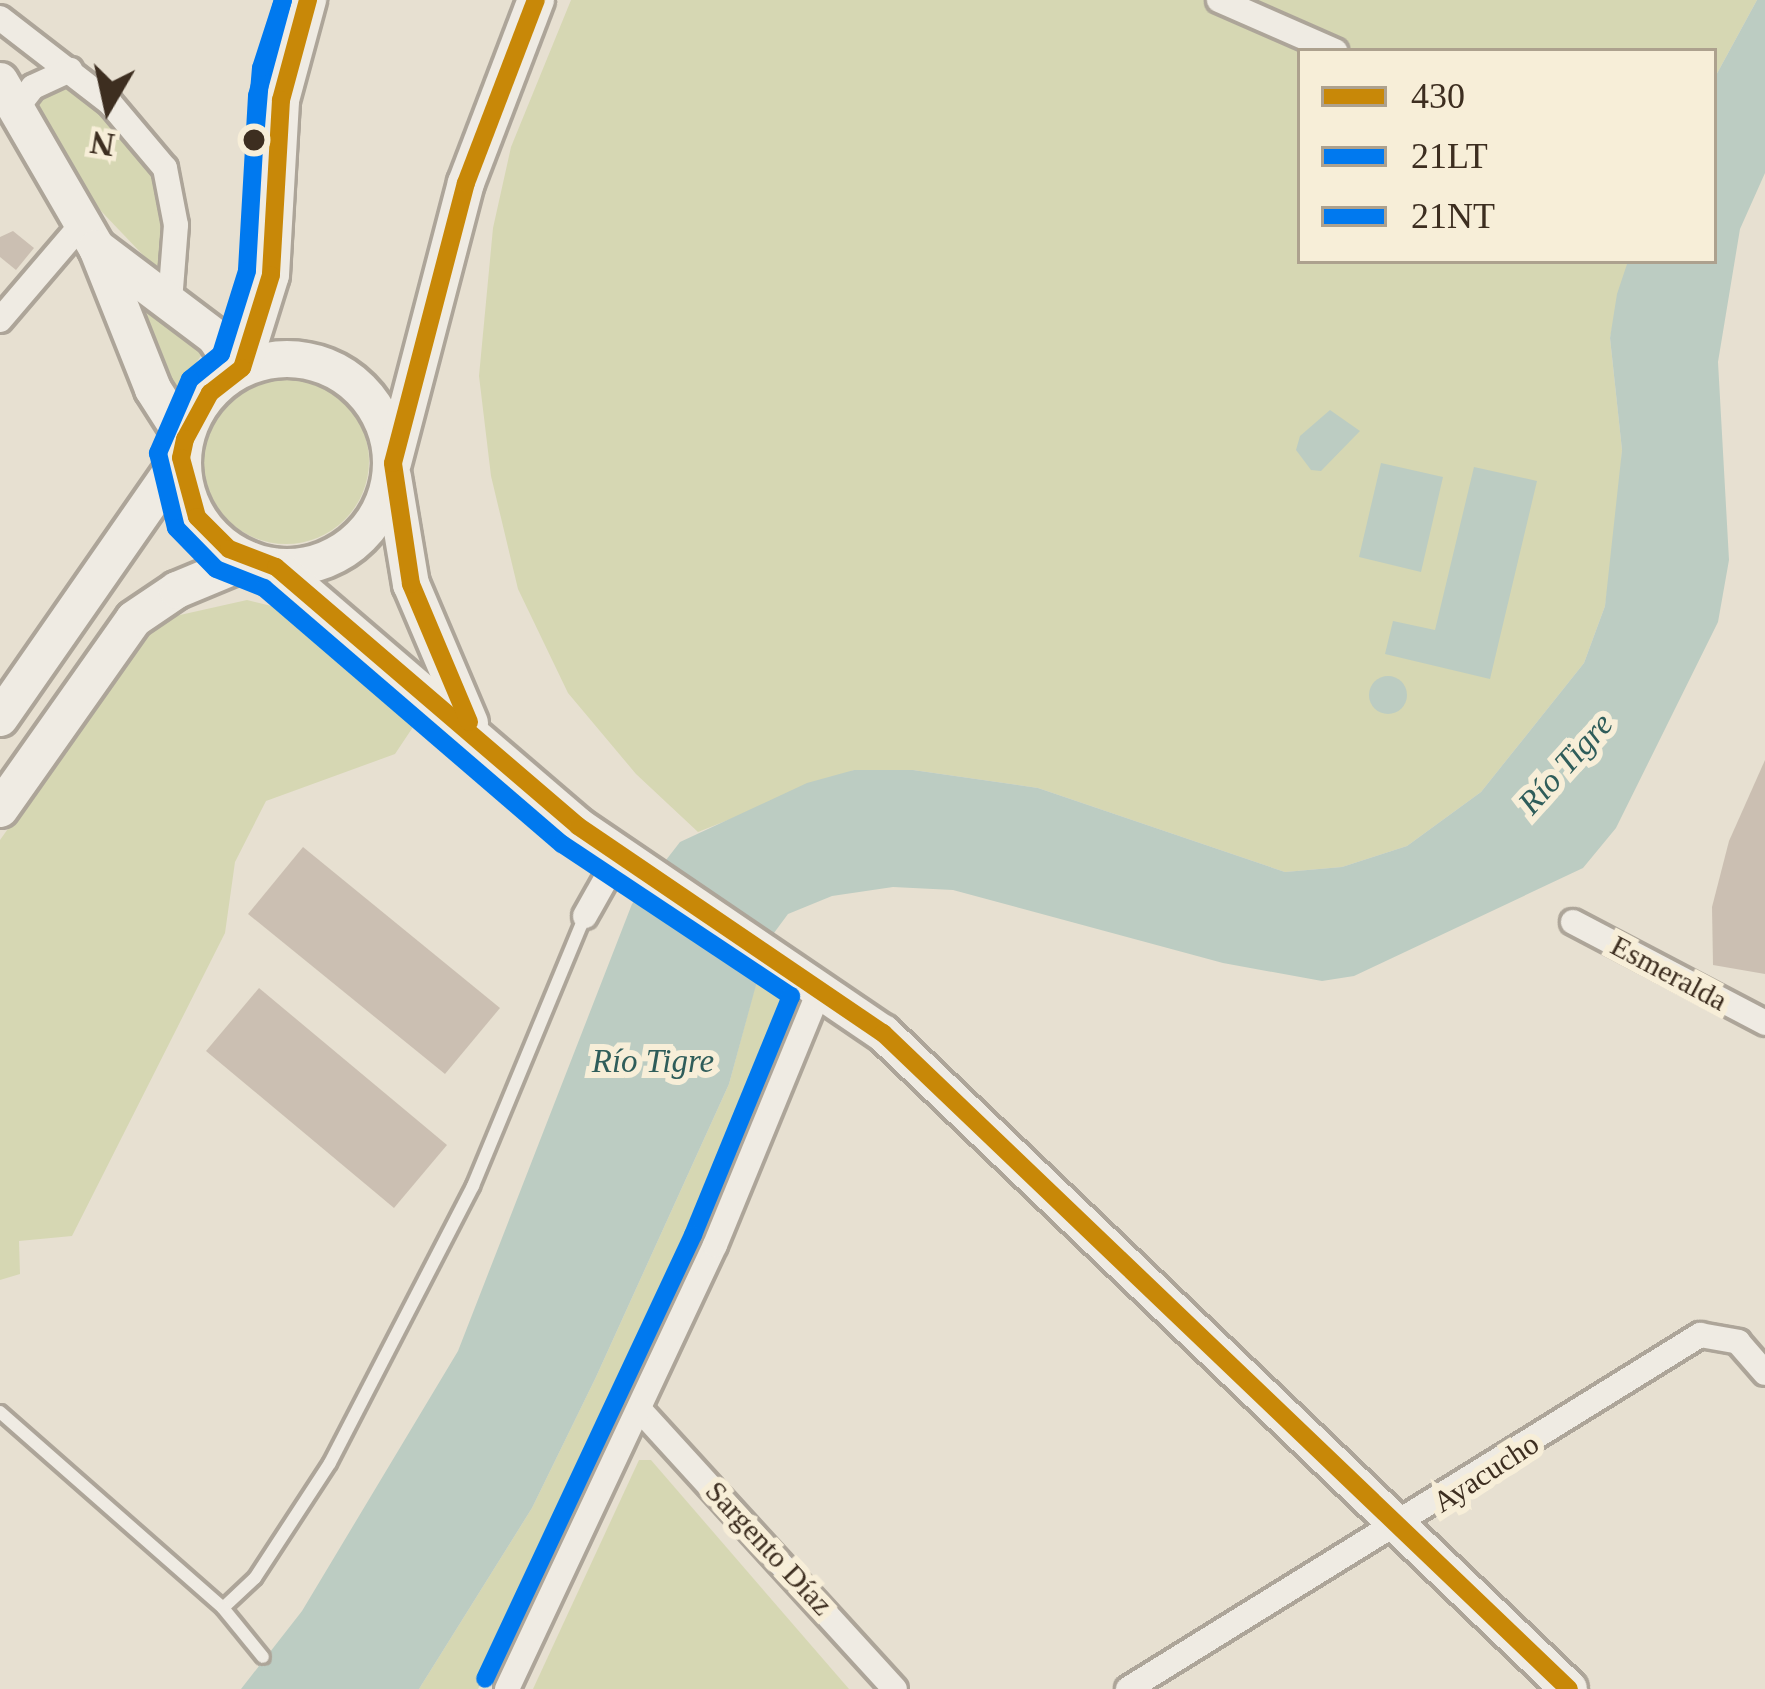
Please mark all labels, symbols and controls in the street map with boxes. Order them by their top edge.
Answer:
north arrow [48,48,168,168]
legend [1297,48,1717,264]
text: 430 [1411,76,1465,116]
text: N [88,124,117,163]
unlabelled marker [243,129,265,151]
text: 21LT [1411,136,1488,176]
text: 21NT [1411,196,1495,236]
water label: Río Tigre [1510,705,1622,823]
street label: Esmeralda [1605,927,1733,1019]
water label: Río Tigre [592,1042,714,1082]
street label: Ayacucho [1426,1426,1546,1520]
street label: Sargento Díaz [698,1473,840,1623]

